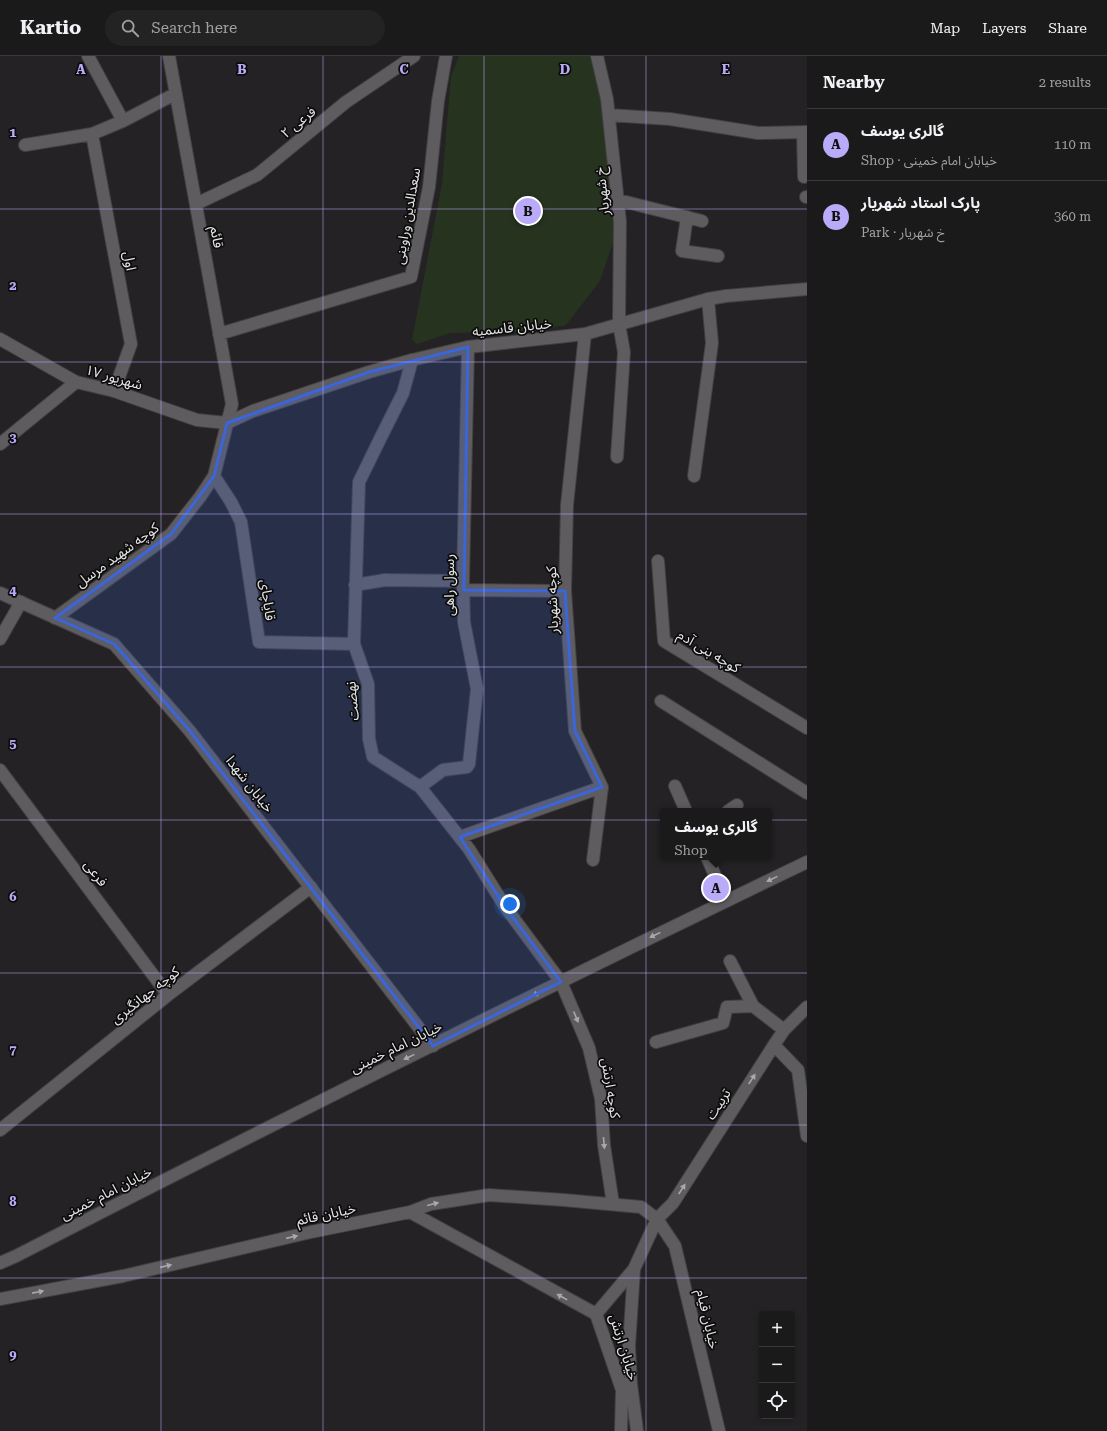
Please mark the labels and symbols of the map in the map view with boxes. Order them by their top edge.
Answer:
text: A [76,62,86,77]
text: B [237,62,247,77]
text: C [399,62,409,77]
text: D [560,62,570,77]
text: E [722,62,730,77]
street label: فرعی ۲ [277,103,319,142]
text: 1 [9,125,17,140]
street label: خ شهریار [591,165,616,217]
street label: سعدالدین وراوینی [391,166,424,266]
pin: B [515,196,541,226]
street label: قائم [204,225,227,250]
street label: اول [119,250,140,272]
text: 2 [9,278,17,293]
street label: خیابان قاسمیه [471,315,553,340]
street label: ۱۷ شهریور [83,361,144,394]
text: 3 [9,430,17,445]
street label: کوچه شهید مرسل [72,519,163,592]
street label: رسول راهی [441,554,458,616]
street label: کوچه شهریار [543,566,563,635]
street label: قایاچای [255,578,279,622]
text: 4 [9,583,17,598]
street label: کوچه بنی آدم [673,626,743,679]
street label: نهضت [342,680,363,721]
text: 5 [9,736,17,751]
street label: خیابان شهدا [222,753,277,816]
street label: فرعی [80,857,111,890]
pin: A [703,873,729,903]
one-way arrow [766,876,778,882]
text: 6 [9,889,17,904]
your location [500,894,520,914]
one-way arrow [649,932,660,938]
street label: کوچه جهانگیری [108,963,184,1028]
one-way arrow [532,990,544,996]
one-way arrow [573,1012,579,1023]
street label: خیابان امام خمینی [347,1018,446,1079]
text: 7 [9,1042,17,1057]
one-way arrow [404,1054,415,1060]
street label: کوچه ارتش [596,1057,624,1120]
one-way arrow [748,1074,756,1084]
street label: تربیت [702,1086,735,1123]
one-way arrow [601,1137,607,1149]
street label: خیابان امام خمینی [58,1163,156,1226]
one-way arrow [678,1184,686,1194]
text: 8 [9,1194,17,1209]
street label: خیابان قائم [295,1200,358,1231]
one-way arrow [426,1201,439,1207]
one-way arrow [286,1233,299,1239]
one-way arrow [160,1262,172,1268]
one-way arrow [32,1288,44,1294]
street label: خیابان قیام [690,1288,723,1351]
one-way arrow [556,1293,568,1300]
street label: خیابان ارتش [605,1312,642,1382]
text: 9 [9,1347,17,1362]

